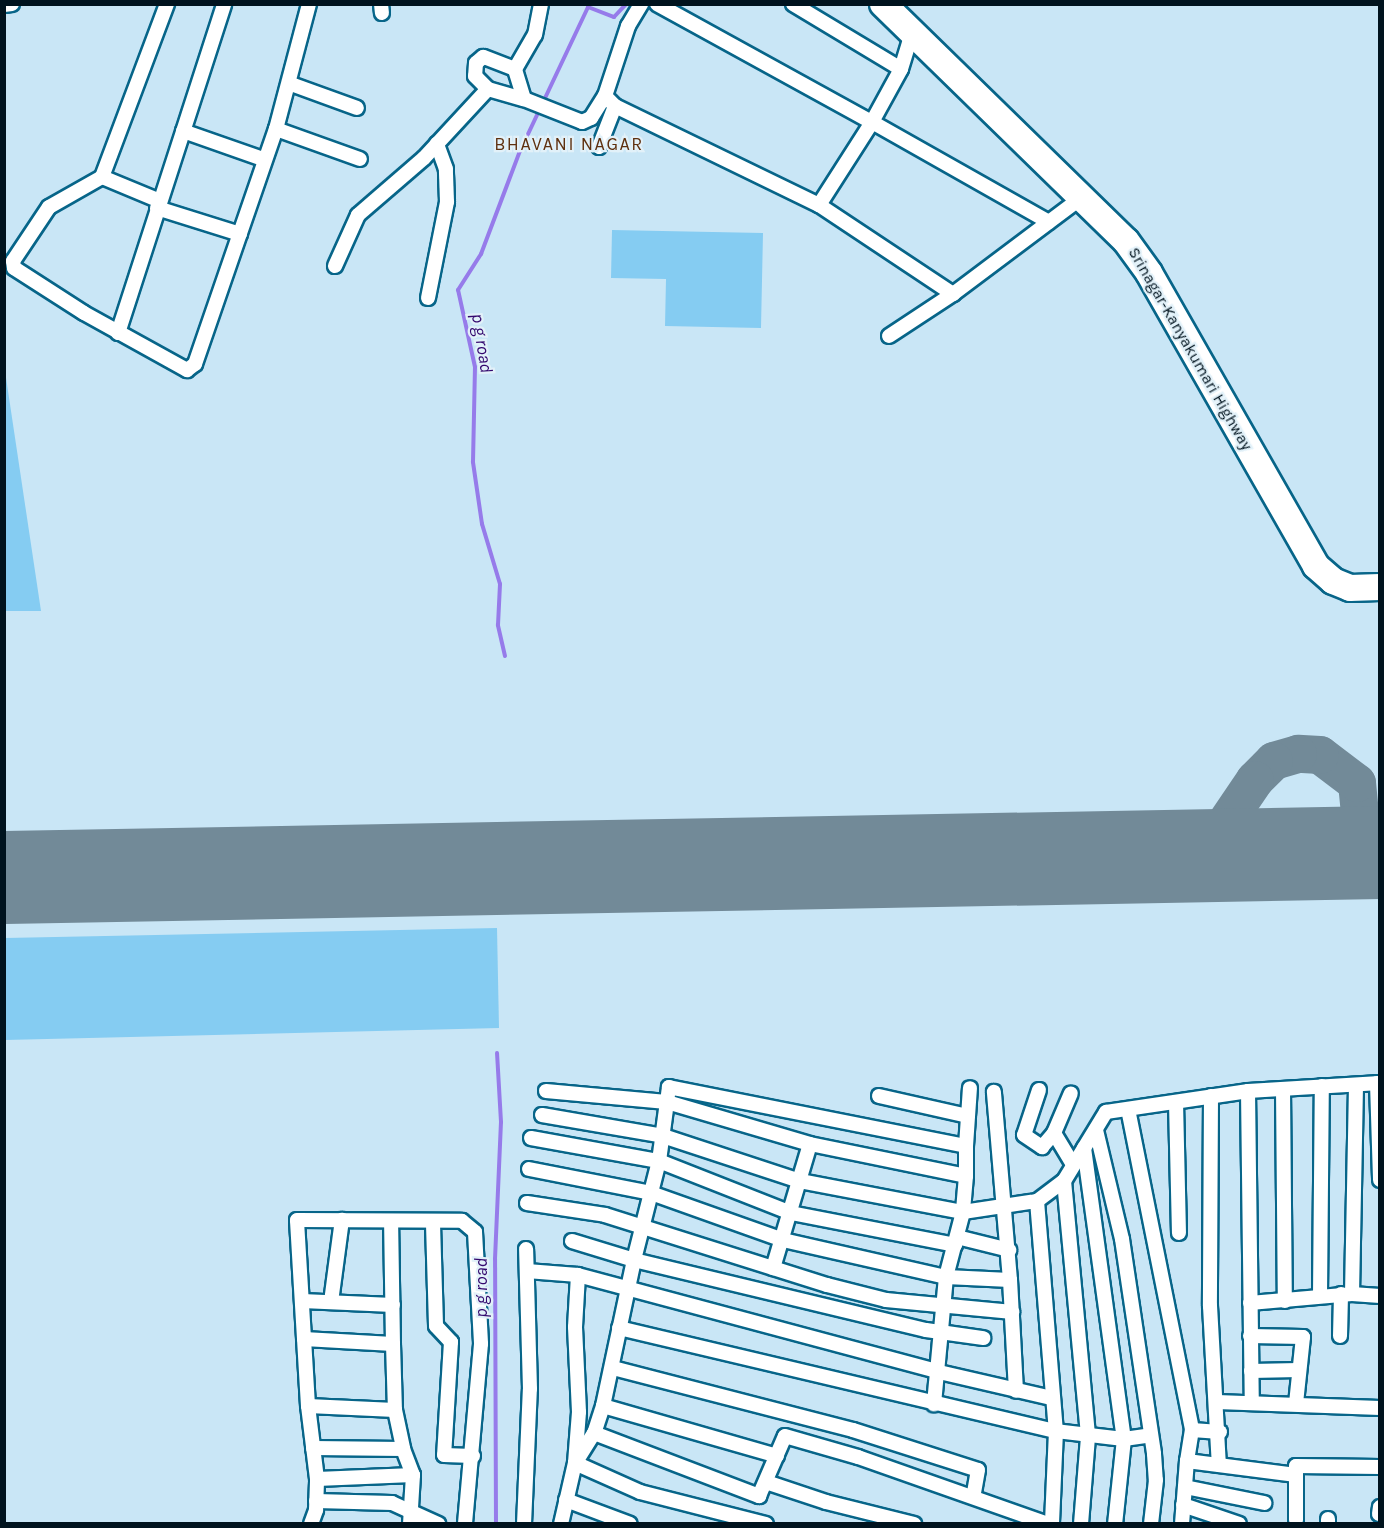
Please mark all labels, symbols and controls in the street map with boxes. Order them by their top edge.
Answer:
district label: BHAVANI NAGAR [494,133,644,155]
street label: Srinagar-Kanyakumari Highway [1124,244,1256,454]
water label: p g road [467,312,497,374]
water label: p g road [470,1258,492,1318]

